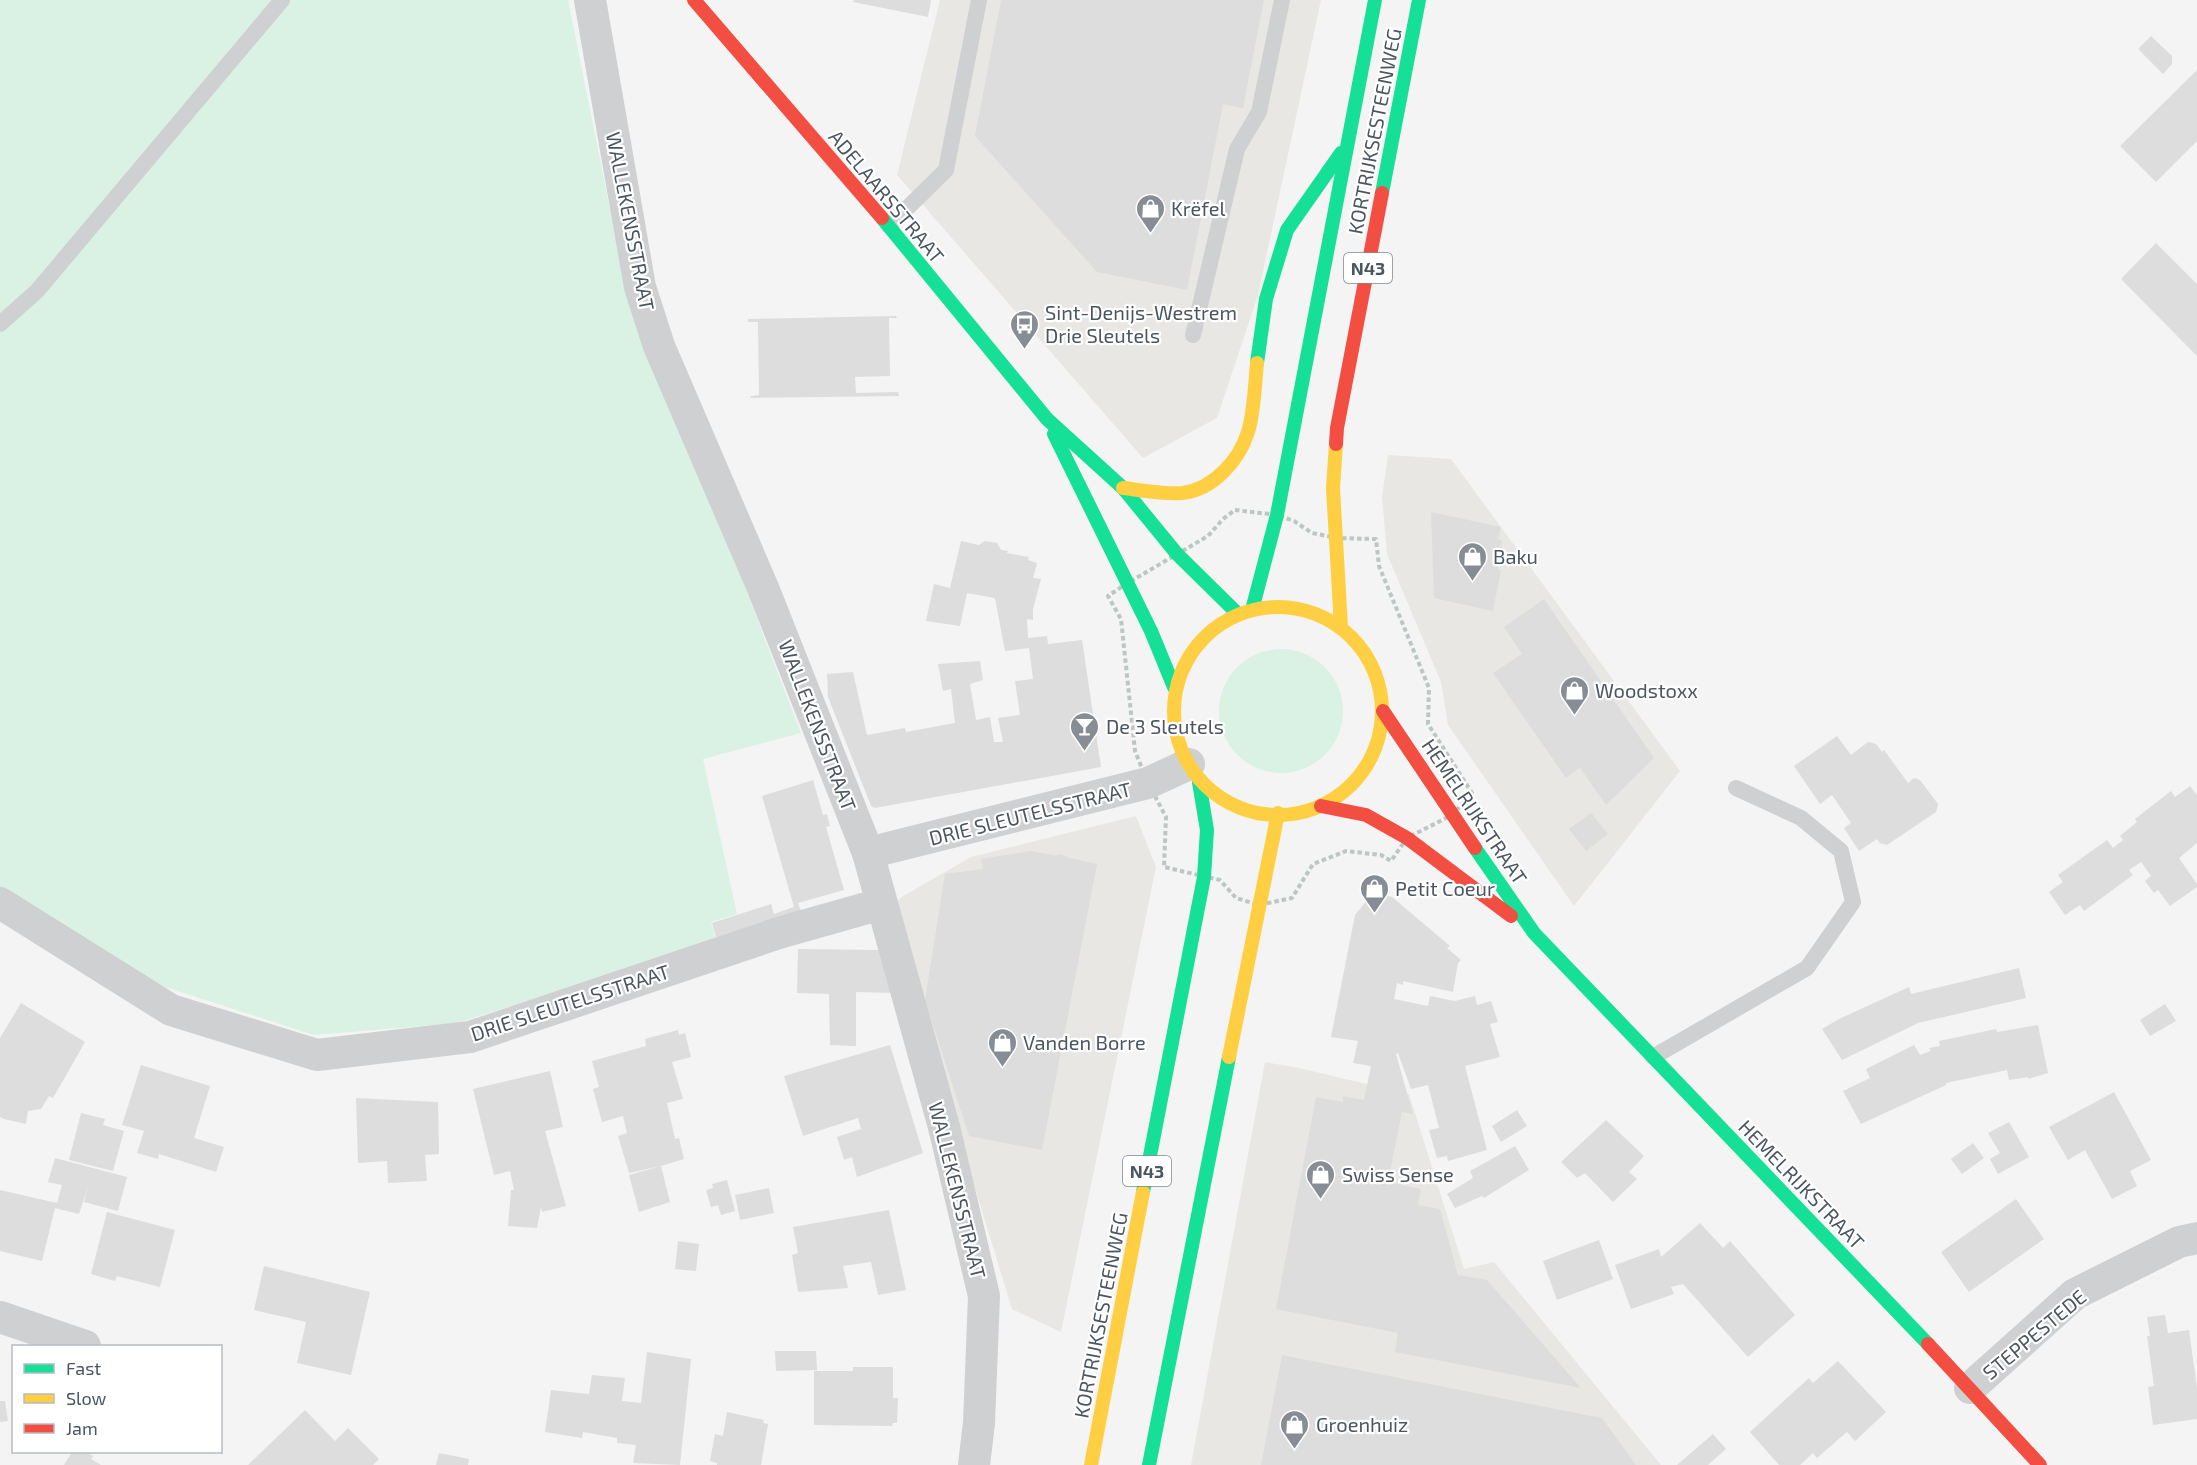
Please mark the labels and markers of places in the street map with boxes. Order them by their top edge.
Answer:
shop icon: Krëfel [1134,192,1166,234]
place label: Krëfel [1171,196,1226,220]
place label: Sint-Denijs-Westrem Drie Sleutels [1045,300,1237,347]
bus stop icon: Sint-Denijs-Westrem Drie Sleutels [1008,308,1040,350]
shop icon: Baku [1456,540,1488,582]
place label: Baku [1493,544,1538,568]
shop icon: Woodstoxx [1558,674,1590,716]
place label: Woodstoxx [1595,678,1698,702]
bar icon: De 3 Sleutels [1069,710,1101,752]
place label: De 3 Sleutels [1106,714,1224,738]
shop icon: Petit Coeur [1358,872,1390,914]
place label: Petit Coeur [1395,876,1495,900]
shop icon: Vanden Borre [986,1026,1018,1068]
place label: Vanden Borre [1023,1030,1146,1054]
shop icon: Swiss Sense [1305,1158,1337,1200]
place label: Swiss Sense [1342,1162,1454,1186]
shop icon: Groenhuiz [1279,1408,1311,1450]
place label: Groenhuiz [1316,1412,1408,1436]

